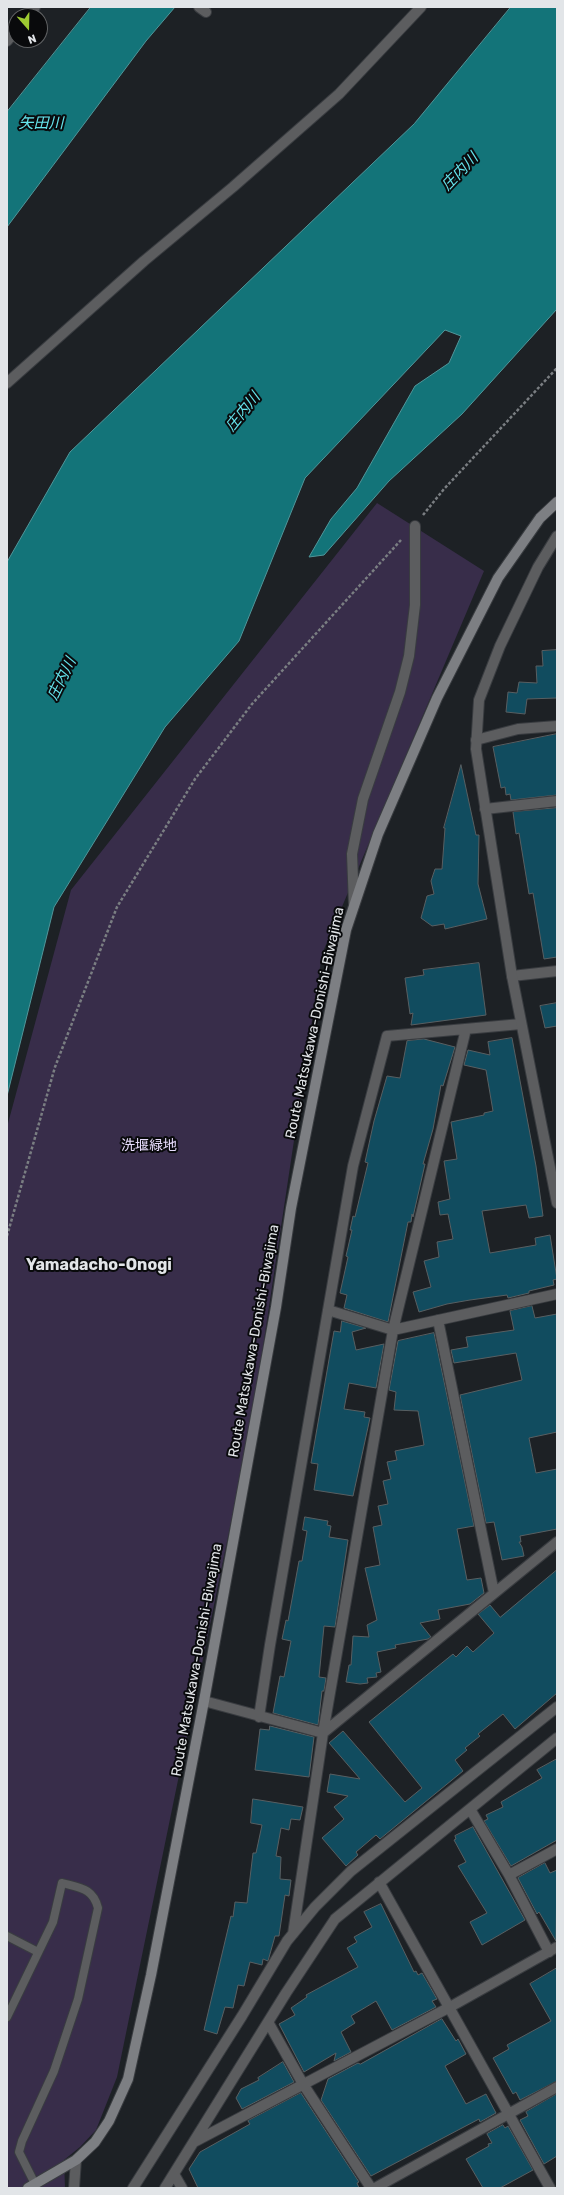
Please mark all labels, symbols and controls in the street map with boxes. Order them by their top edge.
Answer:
north arrow [8,8,48,48]
text: N [26,31,38,46]
water label: 矢田川 [19,115,63,133]
water label: 庄内川 [438,150,482,194]
water label: 庄内川 [222,389,264,435]
water label: 庄内川 [44,655,80,703]
street label: Route Matsukawa-Donishi-Biwajima [282,906,348,1140]
park label: 洗堰緑地 [121,1138,177,1154]
street label: Route Matsukawa-Donishi-Biwajima [225,1223,283,1459]
district label: Yamadacho-Onogi [26,1255,172,1275]
street label: Route Matsukawa-Donishi-Biwajima [168,1542,226,1778]

